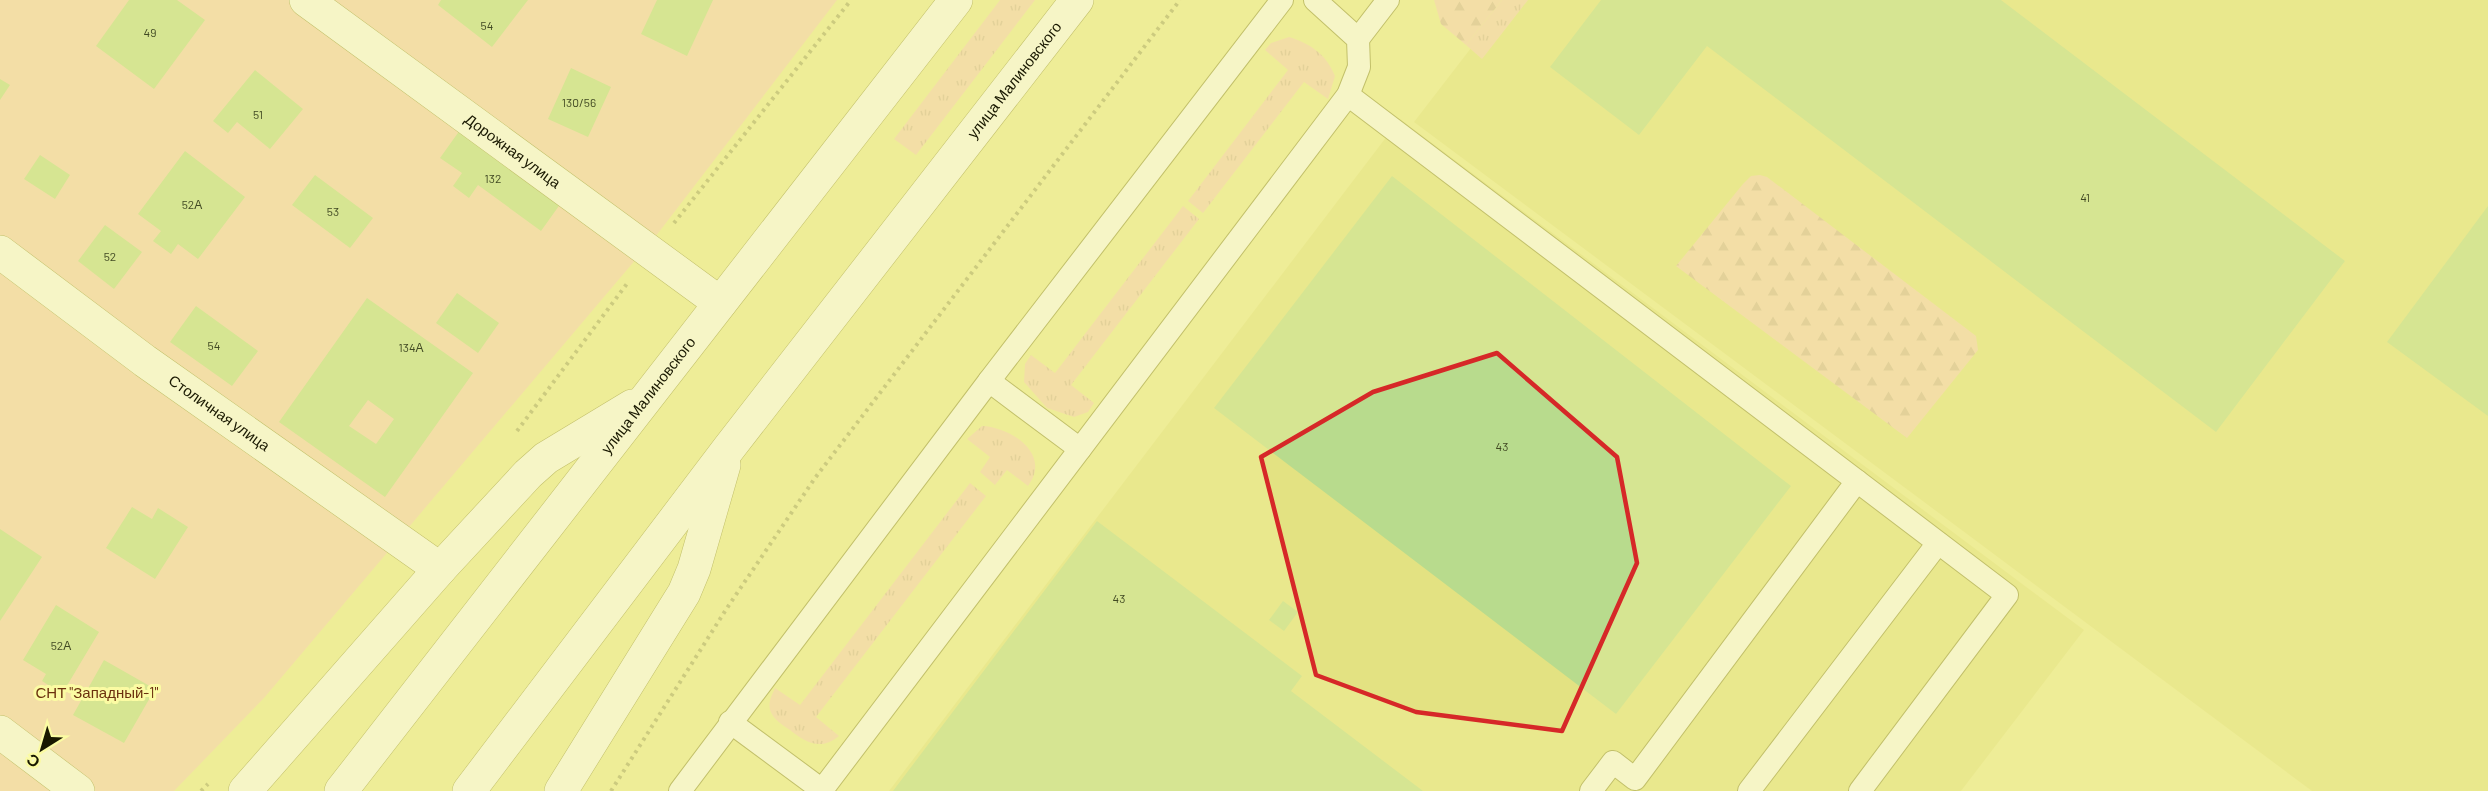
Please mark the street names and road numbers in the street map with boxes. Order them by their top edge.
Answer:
street label: улица Малиновского [963,18,1065,142]
street label: Дорожная улица [462,109,565,192]
street label: улица Малиновского [597,333,699,457]
street label: Столичная улица [166,371,274,455]

